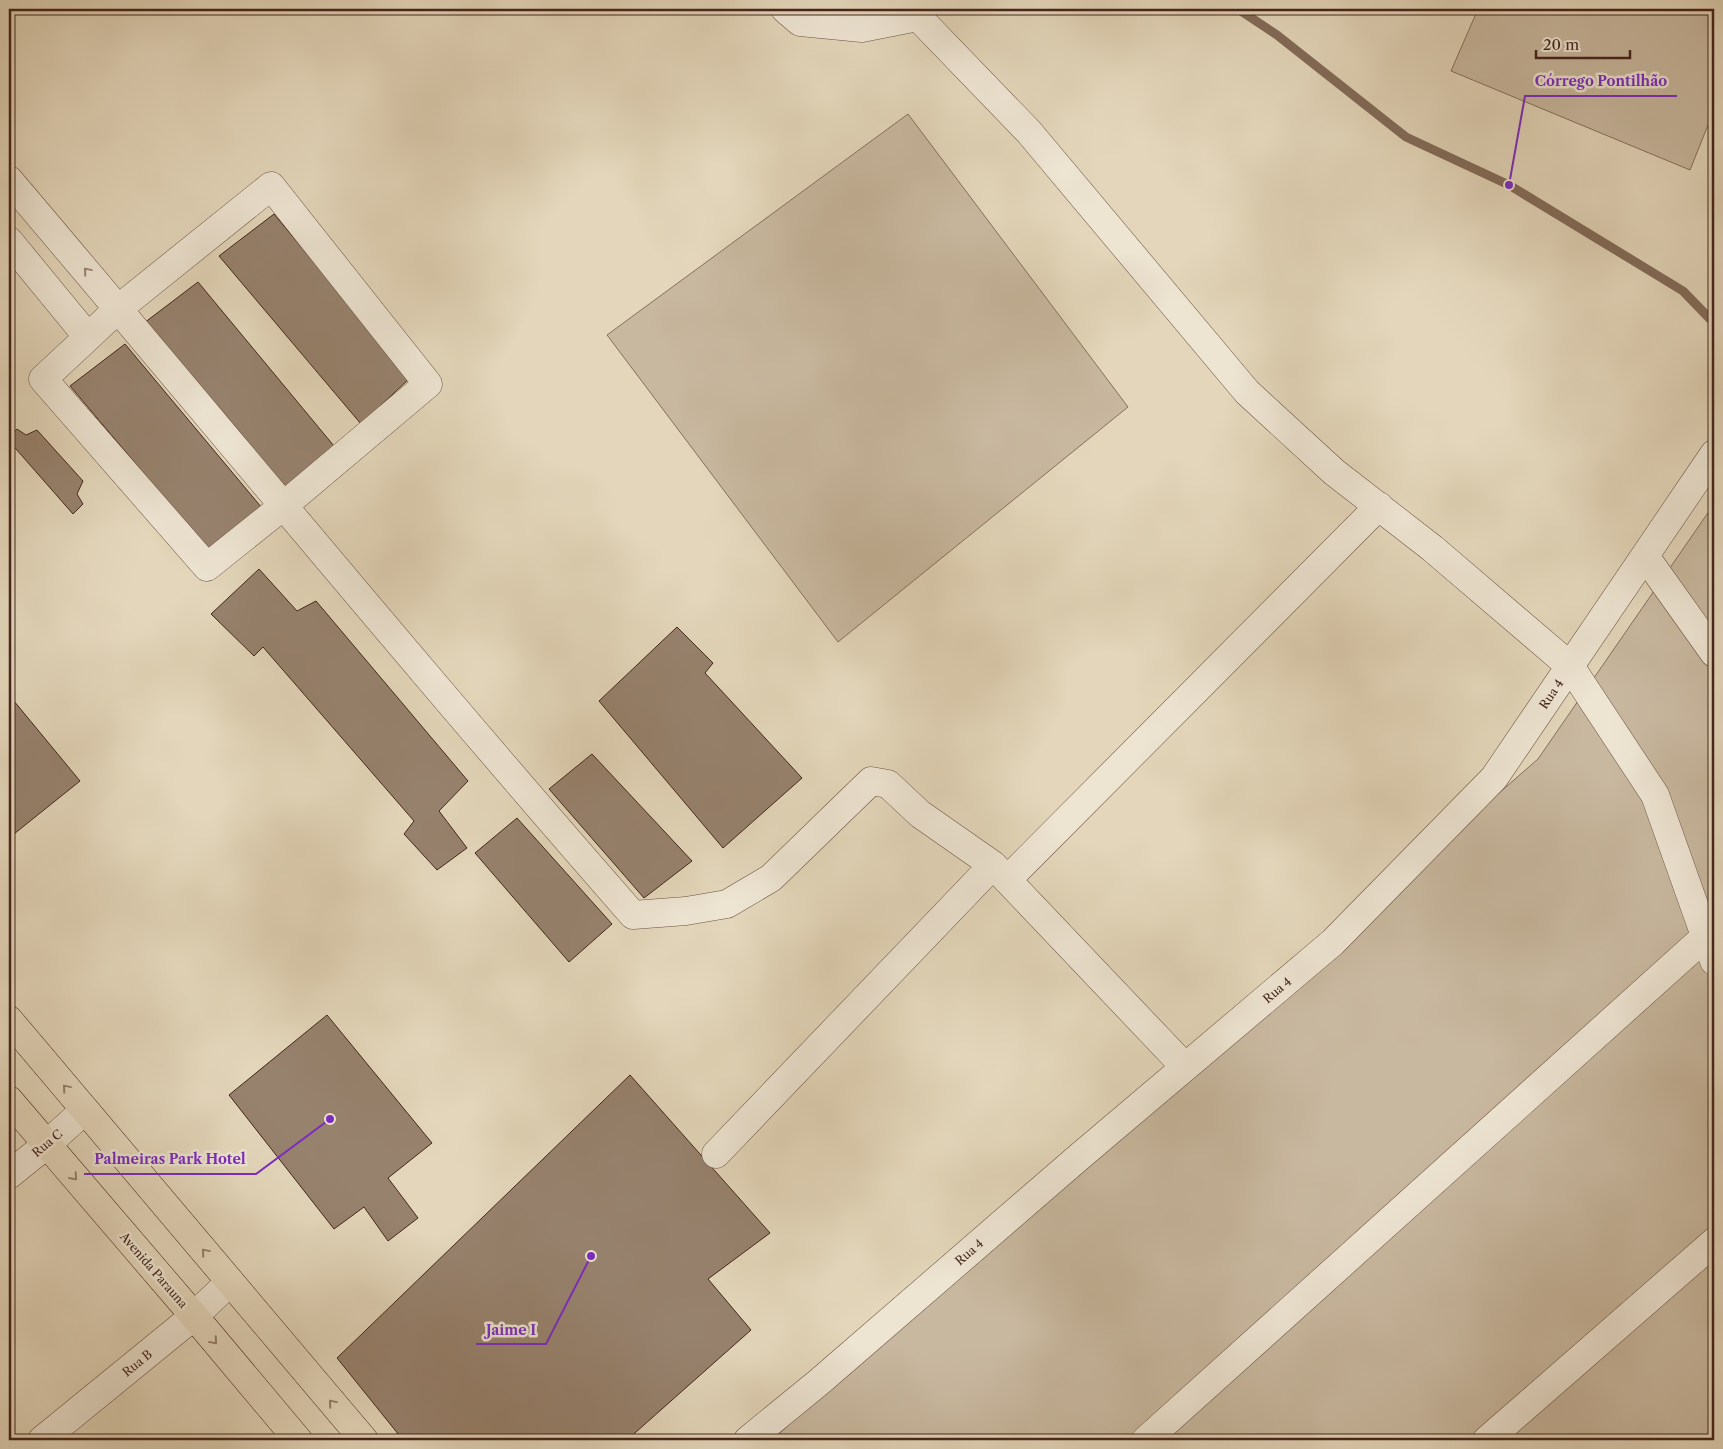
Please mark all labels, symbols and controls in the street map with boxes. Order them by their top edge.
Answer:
scale bar [1536,28,1629,60]
text: 20 m [1543,35,1579,54]
callout: Córrego Pontilhão [1525,67,1677,96]
text: Córrego Pontilhão [1535,72,1667,90]
one-way arrow [83,268,92,277]
street label: Rua 4 [1536,676,1566,712]
street label: Rua 4 [1260,974,1294,1006]
one-way arrow [63,1084,72,1093]
street label: Rua C [29,1126,65,1160]
callout: Palmeiras Park Hotel [84,1145,256,1174]
text: Palmeiras Park Hotel [94,1150,246,1168]
one-way arrow [69,1172,78,1181]
street label: Avenida Parauna [116,1228,191,1311]
street label: Rua 4 [952,1236,986,1268]
one-way arrow [202,1249,210,1258]
callout: Jaime I [476,1315,546,1344]
text: Jaime I [483,1321,536,1339]
one-way arrow [209,1335,218,1344]
street label: Rua B [119,1346,155,1380]
one-way arrow [329,1400,338,1409]

